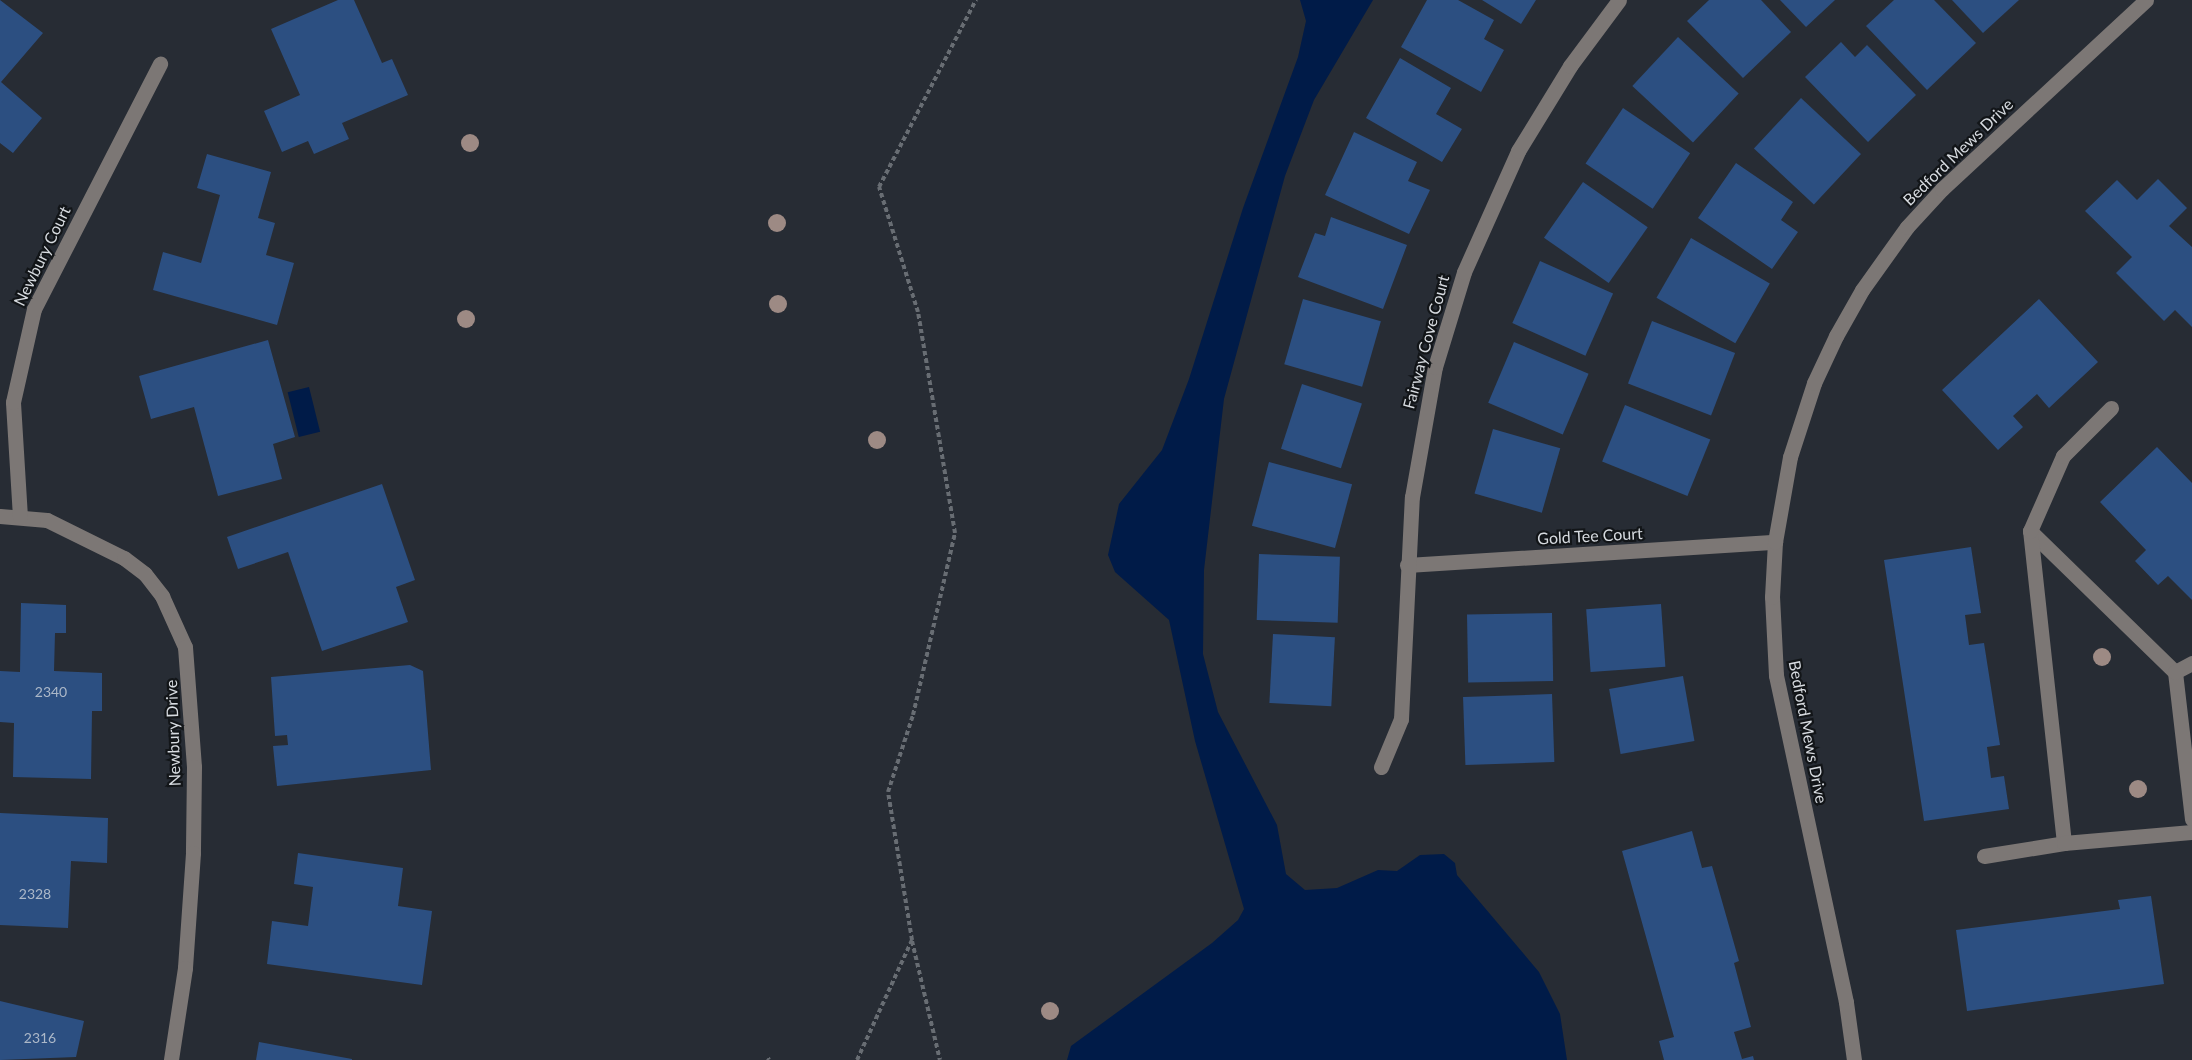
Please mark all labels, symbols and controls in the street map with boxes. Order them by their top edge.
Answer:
street label: Bedford Mews Drive [1899,95,2017,209]
street label: Newbury Court [9,203,75,309]
street label: Fairway Cove Court [1399,273,1453,411]
street label: Gold Tee Court [1537,524,1643,548]
street label: Bedford Mews Drive [1785,659,1831,805]
street label: Newbury Drive [162,679,184,787]
house number: 2340 [35,684,67,700]
house number: 2328 [19,886,51,902]
house number: 2316 [24,1030,56,1046]

